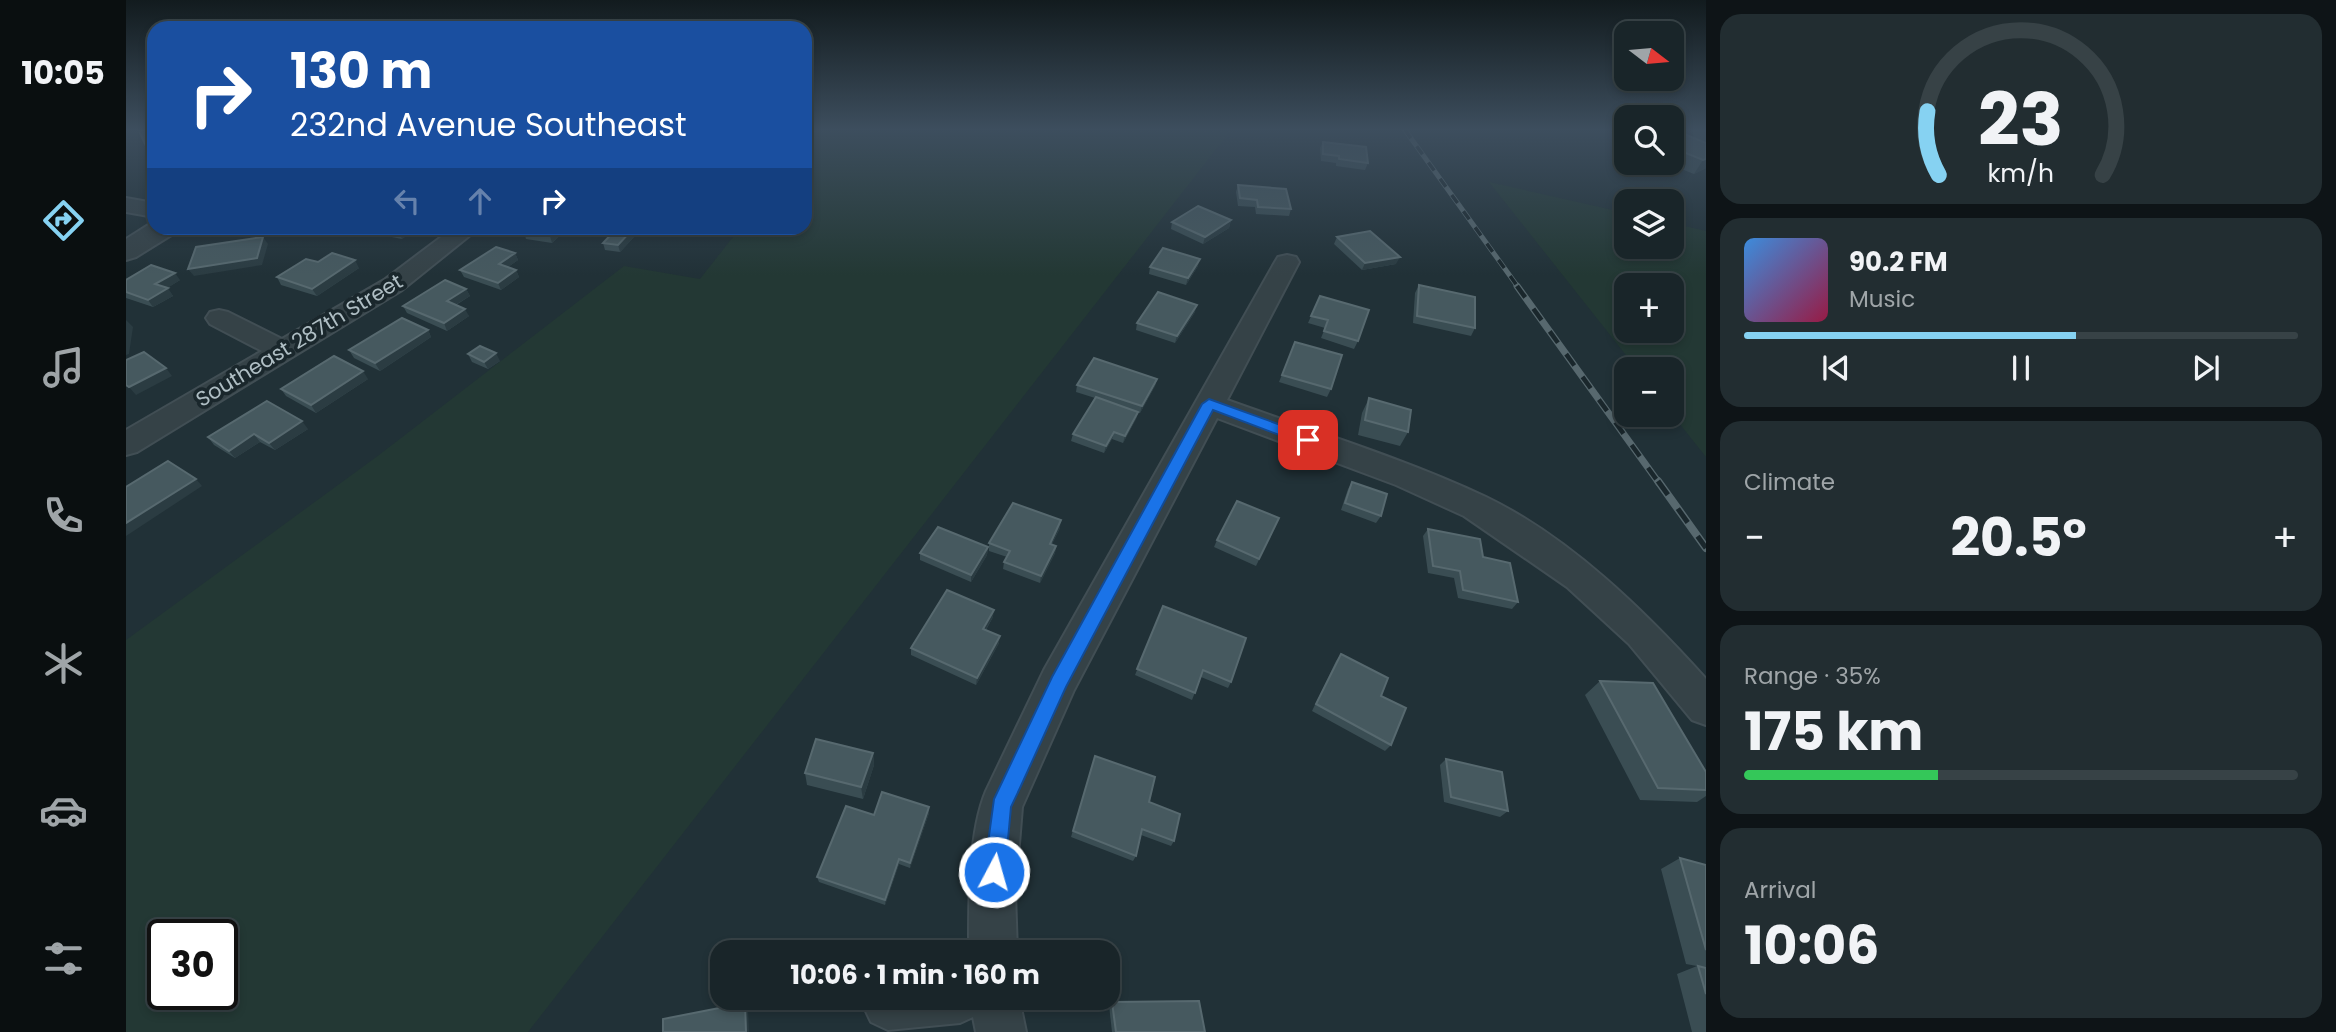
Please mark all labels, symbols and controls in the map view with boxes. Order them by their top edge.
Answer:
north arrow [1614,21,1684,91]
map controls [1614,21,1684,427]
text: 130 m [290,37,432,105]
icon: right [175,49,266,140]
text: 10:05 [21,50,105,95]
text: 23 [1978,69,2064,170]
text: 232nd Avenue Southeast [290,102,687,147]
button: search [1614,105,1684,175]
text: km/h [1988,156,2054,191]
icon: left [388,182,426,220]
icon: ahead [461,182,499,220]
icon: right [534,182,572,220]
button: layers [1614,189,1684,259]
icon: directions [39,196,88,245]
text: 90.2 FM [1849,244,1948,280]
street label: Southeast 287th Street [190,267,408,413]
button: + [1614,273,1684,343]
text: Music [1849,283,1915,315]
icon: music [39,343,88,392]
icon: previous [1817,349,1855,387]
icon: pause [2002,349,2040,387]
icon: next [2187,349,2225,387]
button: − [1614,357,1684,427]
pin [1278,410,1338,470]
icon: arrive [1289,421,1327,459]
text: Climate [1744,466,1835,498]
icon: phone [39,491,88,540]
text: 20.5° [1950,501,2087,574]
text: − [1744,511,1765,564]
text: + [2272,511,2298,564]
icon: climate [39,639,88,688]
text: Range · 35% [1744,660,1881,692]
text: 175 km [1744,695,1923,768]
icon: car [39,786,88,835]
position arrow [957,835,1031,909]
text: Arrival [1744,874,1816,906]
text: 10:06 [1744,909,1879,982]
speed limit sign: 30 [147,919,238,1010]
icon: filters [39,934,88,983]
text: 10:06 · 1 min · 160 m [790,957,1040,993]

